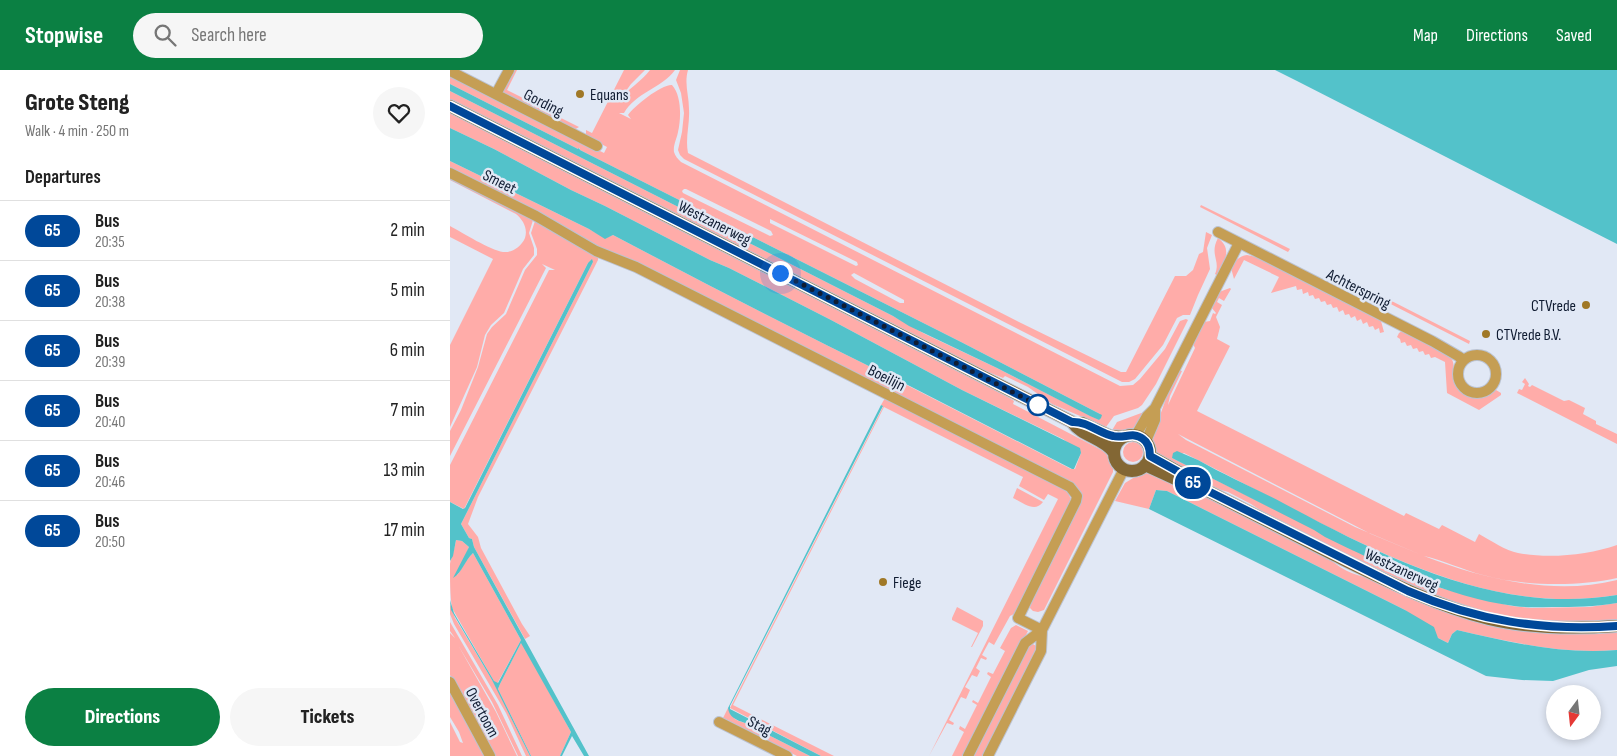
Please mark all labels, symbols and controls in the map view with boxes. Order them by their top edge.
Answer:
search box [133,13,483,58]
text: Stopwise [25,21,103,50]
icon: search [151,21,179,49]
text: Search here [191,24,267,47]
text: Map [1413,25,1438,46]
text: Directions [1466,25,1528,46]
text: Saved [1556,25,1592,46]
street label: Gording [520,85,566,121]
place label: Equans [590,86,629,105]
button: heart [373,87,425,139]
text: Grote Steng [25,88,129,117]
marker: Equans [574,88,586,100]
text: Walk · 4 min · 250 m [25,122,129,141]
text: Departures [25,166,101,189]
street label: Smeet [479,166,519,199]
street label: Westzanerweg [675,197,754,250]
text: Bus [95,210,120,233]
text: 2 min [390,219,425,242]
text: 65 [44,220,61,241]
text: 20:35 [95,233,125,252]
your location [768,261,793,286]
street label: Achterspring [1322,265,1393,313]
text: Bus [95,270,120,293]
text: 5 min [390,279,425,302]
text: 65 [44,280,61,301]
text: 20:38 [95,293,125,312]
place label: CTVrede [1531,297,1576,316]
marker: CTVrede [1580,299,1592,311]
place label: CTVrede B.V. [1496,326,1561,345]
marker: CTVrede B.V. [1480,328,1492,340]
text: Bus [95,330,120,353]
text: 6 min [390,339,425,362]
text: 65 [44,340,61,361]
text: 20:39 [95,353,125,372]
street label: Boeilijn [865,361,908,396]
text: Bus [95,390,120,413]
unlabelled marker [1027,394,1049,416]
text: 7 min [391,399,425,422]
text: 65 [44,400,61,421]
text: 20:40 [95,413,125,432]
text: Bus [95,450,120,473]
text: 13 min [384,459,425,482]
text: 65 [44,460,61,481]
line badge: 65 [1170,467,1216,499]
text: 65 [1185,472,1201,493]
text: 20:46 [95,473,125,492]
text: Bus [95,510,120,533]
text: 17 min [384,519,425,542]
text: 65 [44,520,61,541]
text: 20:50 [95,533,125,552]
street label: Westzanerweg [1362,545,1441,596]
place label: Fiege [893,574,921,593]
marker: Fiege [877,576,889,588]
street label: Overtoom [461,685,503,741]
north arrow [1546,685,1601,740]
map controls [1546,685,1601,740]
button: Directions [25,688,220,746]
button: Tickets [230,688,425,746]
street label: Stag [744,712,774,740]

